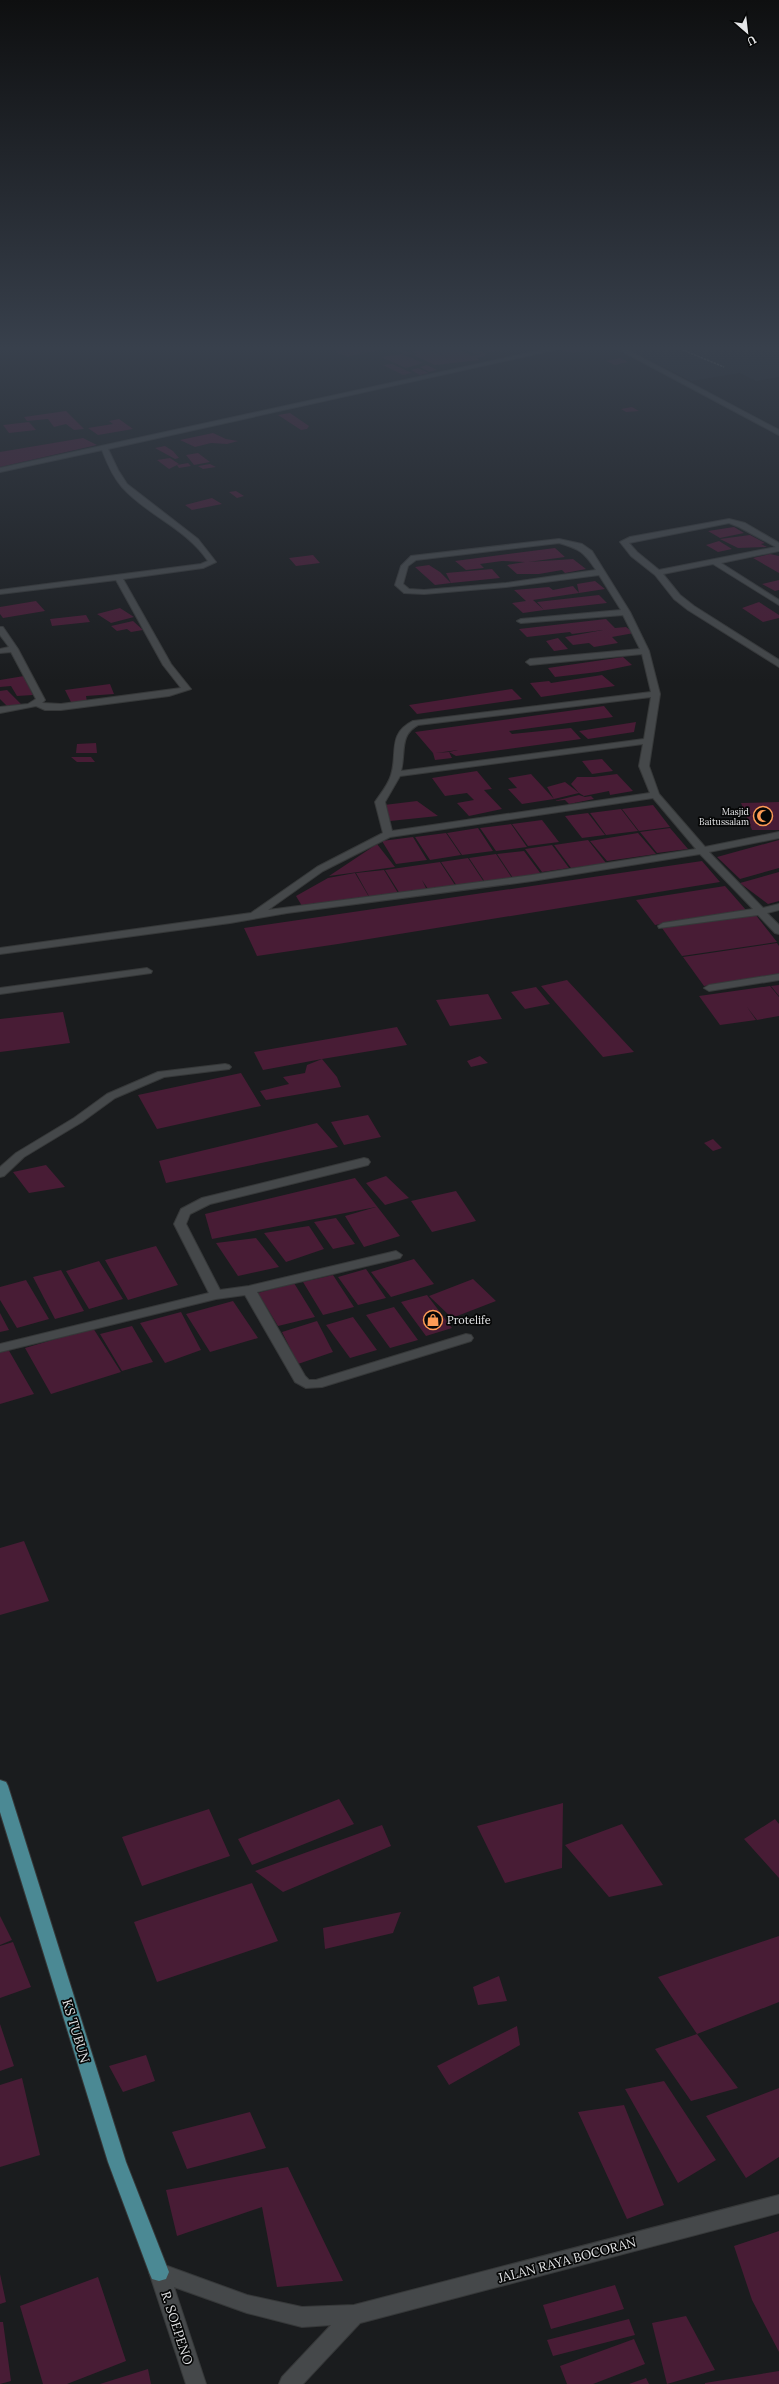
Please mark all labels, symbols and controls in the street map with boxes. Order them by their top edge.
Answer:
north arrow [727,12,767,52]
text: U [744,33,759,49]
mosque icon: Masjid Baitussalam [752,805,774,827]
place label: Masjid Baitussalam [699,806,750,827]
shop icon: Protelife [422,1309,444,1331]
place label: Protelife [447,1313,491,1327]
street label: KS TUBUN [58,1997,94,2065]
street label: JALAN RAYA BOCORAN [495,2233,638,2287]
street label: R. SOEPENO [157,2289,197,2367]

